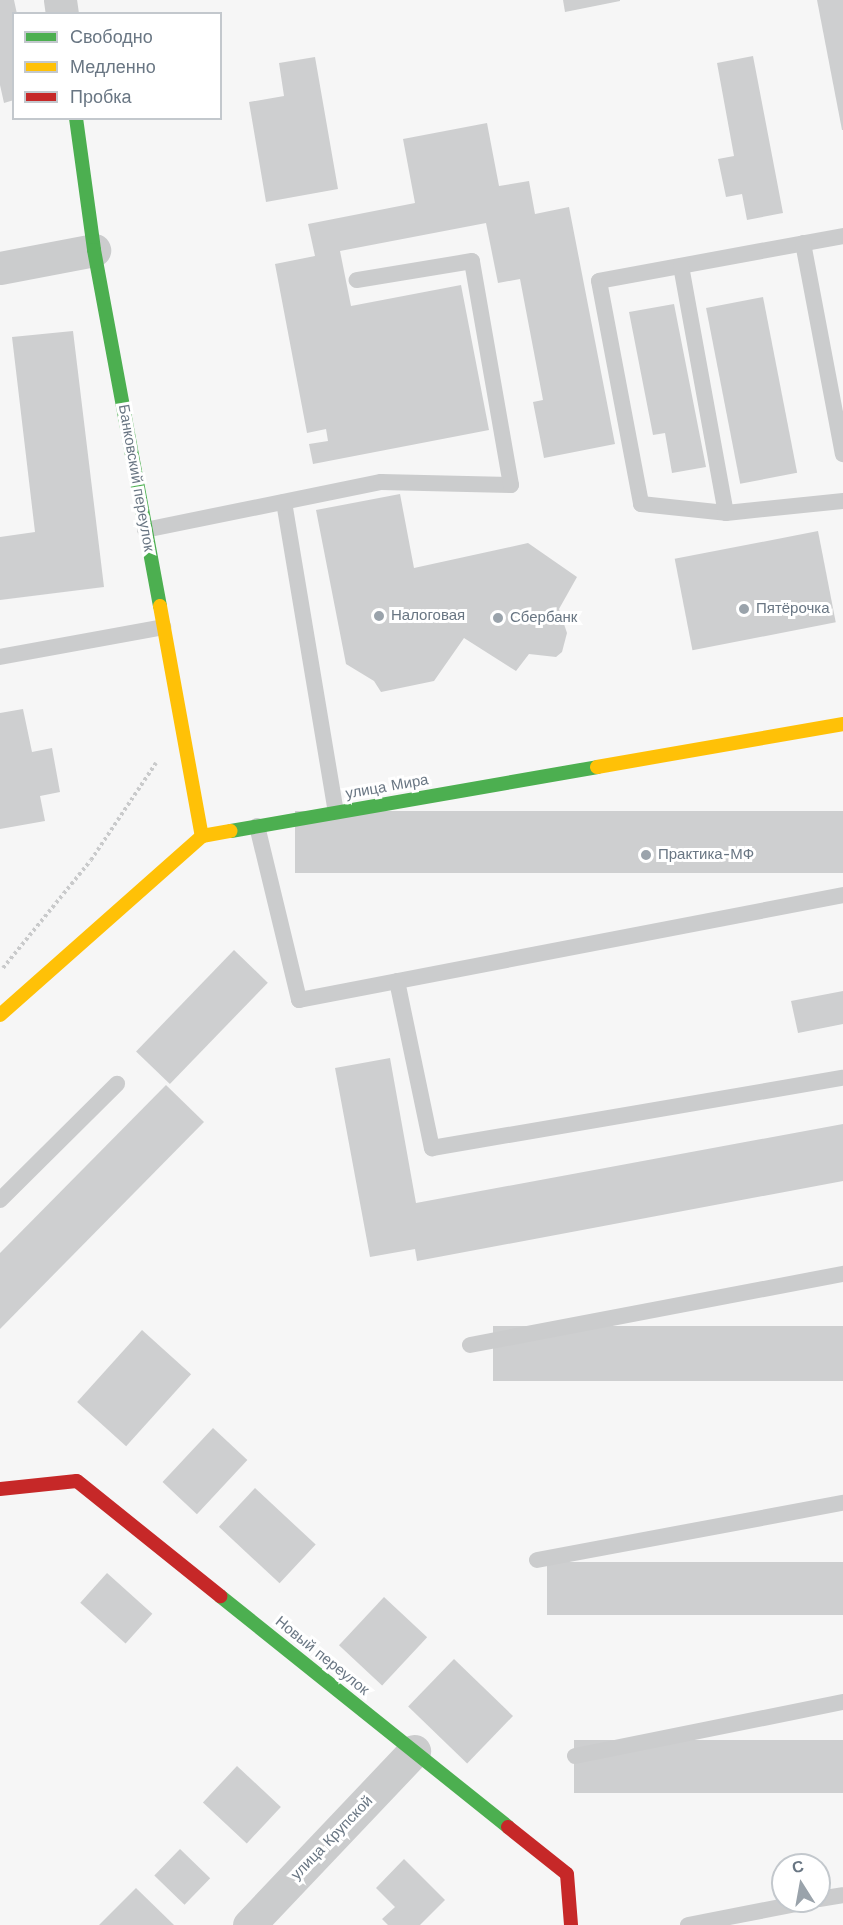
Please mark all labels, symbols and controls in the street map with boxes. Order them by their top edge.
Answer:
legend [12,12,222,120]
text: Свободно [70,26,153,47]
text: Медленно [70,56,156,77]
text: Пробка [70,86,132,107]
street label: Банковский переулок [114,403,158,553]
place label: Пятёрочка [756,600,830,618]
marker: Пятёрочка [737,602,751,616]
place label: Налоговая [391,607,465,625]
marker: Налоговая [372,609,386,623]
place label: Сбербанк [510,609,577,627]
marker: Сбербанк [491,611,505,625]
street label: улица Мира [344,771,430,803]
place label: Практика-МФ [658,846,754,864]
marker: Практика-МФ [639,848,653,862]
street label: Новый переулок [271,1613,373,1699]
street label: улица Крупской [287,1792,377,1884]
north arrow [771,1853,831,1913]
text: С [790,1856,805,1877]

